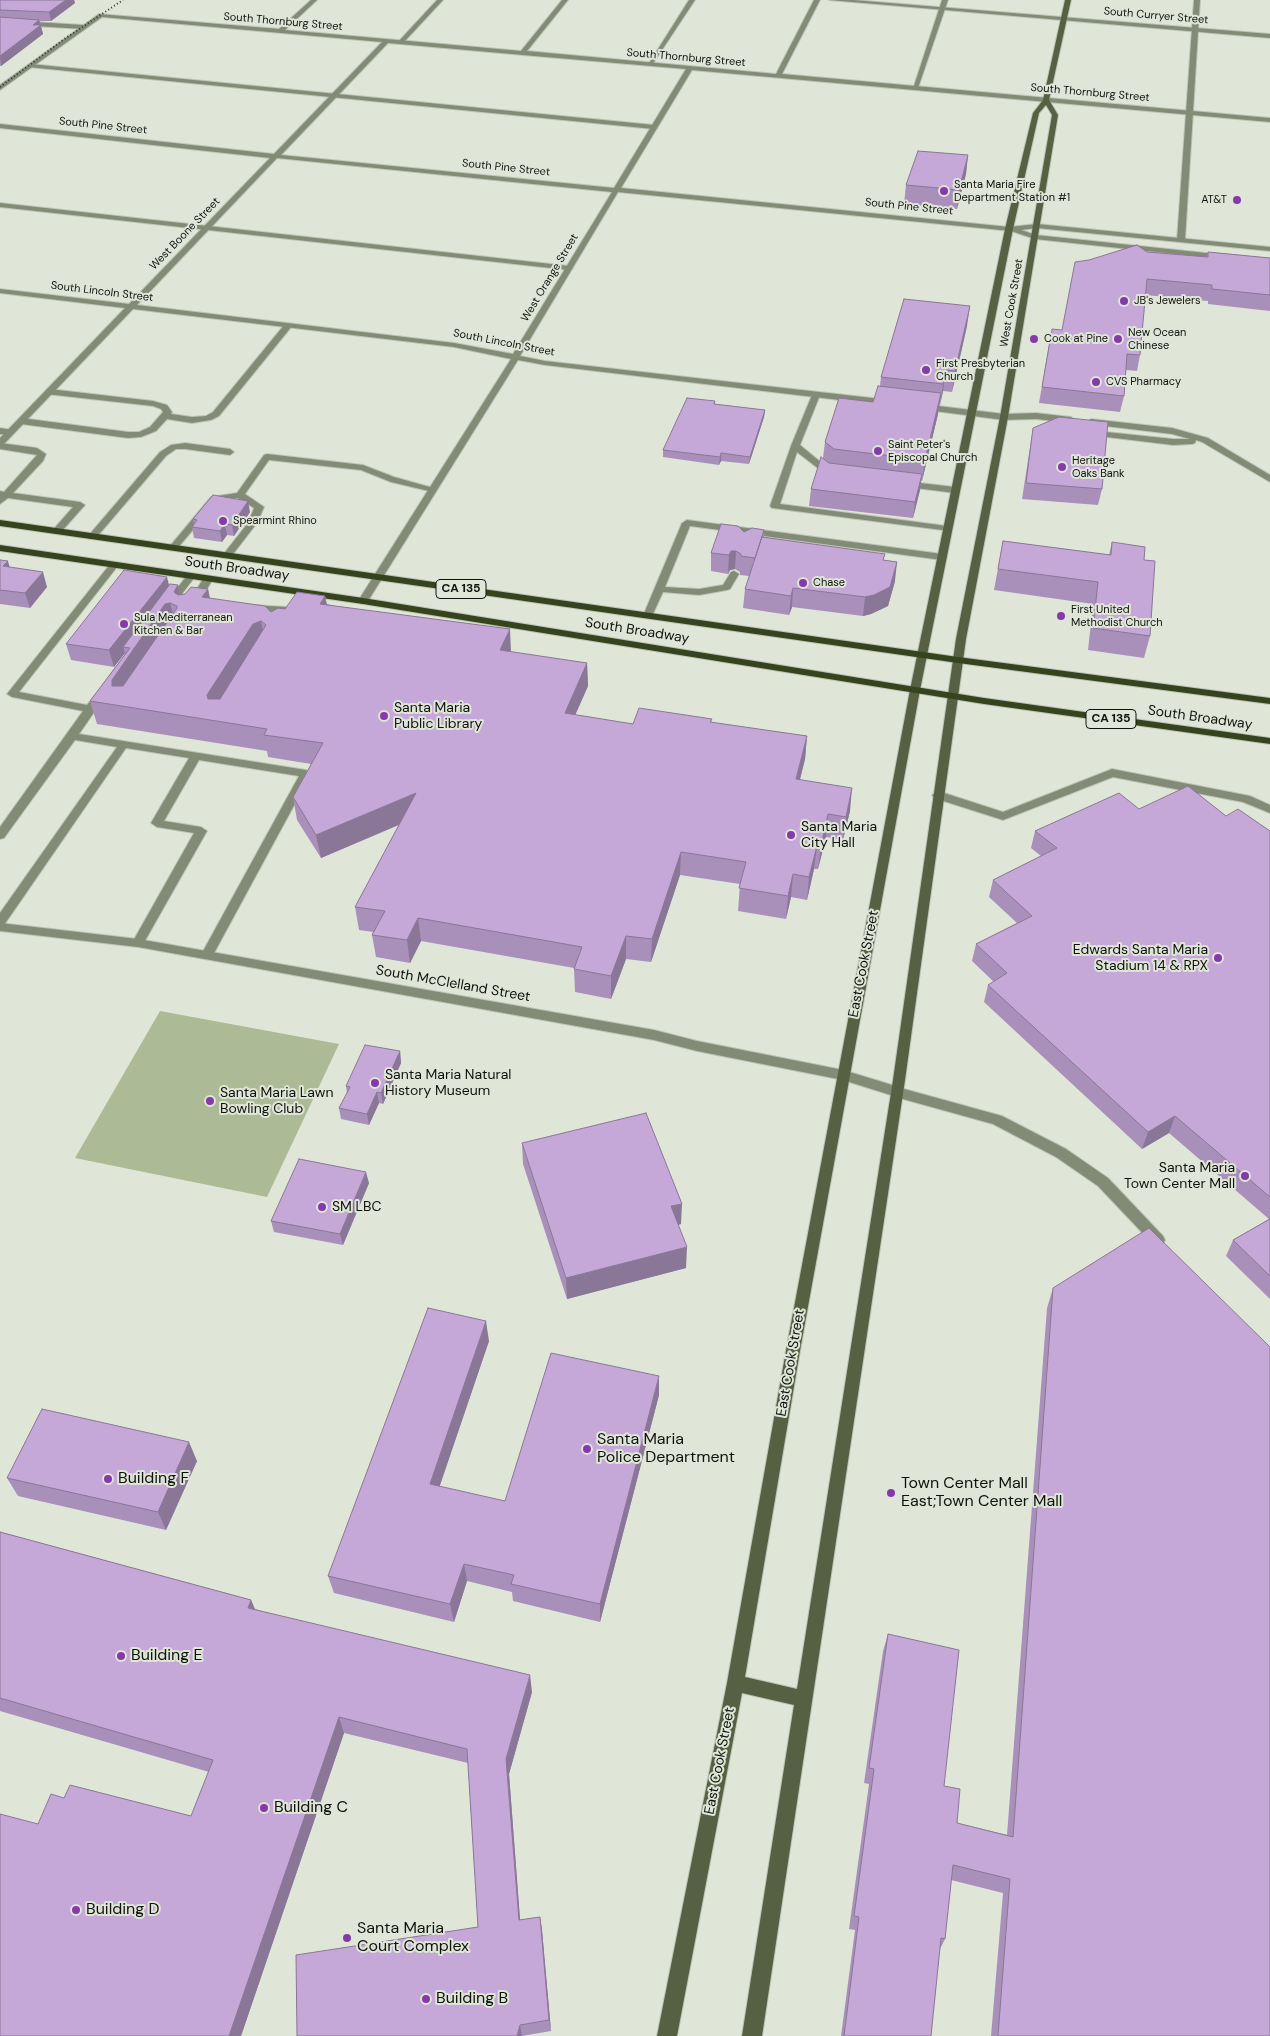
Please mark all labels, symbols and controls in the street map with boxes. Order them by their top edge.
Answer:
street label: South Curryer Street [1103,5,1209,27]
street label: South Thornburg Street [223,10,343,34]
street label: South Thornburg Street [626,46,746,70]
street label: South Thornburg Street [1030,81,1150,105]
street label: South Pine Street [58,115,148,137]
street label: South Pine Street [461,157,551,179]
place label: Santa Maria Fire Department Station #1 [954,178,1070,204]
marker: Santa Maria Fire Department Station #1 [938,185,950,197]
place label: AT&T [1201,193,1227,207]
marker: AT&T [1231,194,1243,206]
street label: West Boone Street [147,195,223,273]
street label: South Pine Street [864,196,954,218]
street label: West Orange Street [519,232,581,324]
street label: West Cook Street [998,258,1026,348]
street label: South Lincoln Street [50,279,154,305]
place label: JB's Jewelers [1134,294,1201,308]
marker: JB's Jewelers [1118,295,1130,307]
place label: New Ocean Chinese [1128,326,1186,352]
street label: South Lincoln Street [452,327,556,359]
place label: Cook at Pine [1044,332,1108,346]
marker: Cook at Pine [1028,333,1040,345]
marker: New Ocean Chinese [1112,333,1124,345]
place label: First Presbyterian Church [936,357,1025,383]
marker: First Presbyterian Church [920,364,932,376]
place label: CVS Pharmacy [1106,375,1181,389]
marker: CVS Pharmacy [1090,376,1102,388]
place label: Saint Peter's Episcopal Church [888,438,977,464]
marker: Saint Peter's Episcopal Church [872,445,884,457]
place label: Heritage Oaks Bank [1072,454,1125,480]
marker: Heritage Oaks Bank [1056,461,1068,473]
place label: Spearmint Rhino [233,514,317,528]
marker: Spearmint Rhino [217,515,229,527]
street label: South Broadway [184,553,290,585]
place label: Chase [813,576,845,590]
marker: Chase [797,577,809,589]
road number: CA 135 [436,580,486,598]
place label: First United Methodist Church [1071,603,1163,629]
marker: First United Methodist Church [1055,610,1067,622]
place label: Sula Mediterranean Kitchen & Bar [134,611,232,637]
street label: South Broadway [584,614,690,648]
marker: Sula Mediterranean Kitchen & Bar [118,618,130,630]
place label: Santa Maria Public Library [394,700,482,732]
street label: South Broadway [1147,702,1253,734]
marker: Santa Maria Public Library [378,710,390,722]
road number: CA 135 [1086,710,1136,729]
place label: Santa Maria City Hall [801,819,877,852]
marker: Santa Maria City Hall [785,829,797,841]
street label: East Cook Street [845,909,883,1019]
place label: Edwards Santa Maria Stadium 14 & RPX [1073,942,1208,974]
marker: Edwards Santa Maria Stadium 14 & RPX [1212,952,1224,964]
street label: South McClelland Street [374,962,532,1006]
place label: Santa Maria Natural History Museum [385,1067,511,1100]
marker: Santa Maria Natural History Museum [369,1077,381,1089]
place label: Santa Maria Lawn Bowling Club [220,1085,333,1118]
marker: Santa Maria Lawn Bowling Club [204,1095,216,1107]
place label: Santa Maria Town Center Mall [1124,1160,1235,1192]
marker: Santa Maria Town Center Mall [1239,1170,1251,1182]
place label: SM LBC [332,1199,381,1215]
marker: SM LBC [316,1201,328,1213]
street label: East Cook Street [773,1308,809,1418]
place label: Santa Maria Police Department [597,1430,735,1468]
marker: Santa Maria Police Department [581,1443,593,1455]
place label: Building F [118,1469,189,1489]
marker: Building F [102,1473,114,1485]
place label: Town Center Mall East;Town Center Mall [901,1474,1062,1512]
marker: Town Center Mall East;Town Center Mall [885,1487,897,1499]
place label: Building E [131,1646,203,1666]
marker: Building E [115,1650,127,1662]
street label: East Cook Street [701,1706,739,1816]
place label: Building C [274,1798,348,1818]
marker: Building C [258,1802,270,1814]
place label: Building D [86,1900,159,1920]
marker: Building D [70,1904,82,1916]
place label: Santa Maria Court Complex [357,1919,469,1957]
marker: Santa Maria Court Complex [341,1932,353,1944]
place label: Building B [436,1989,508,2009]
marker: Building B [420,1993,432,2005]

